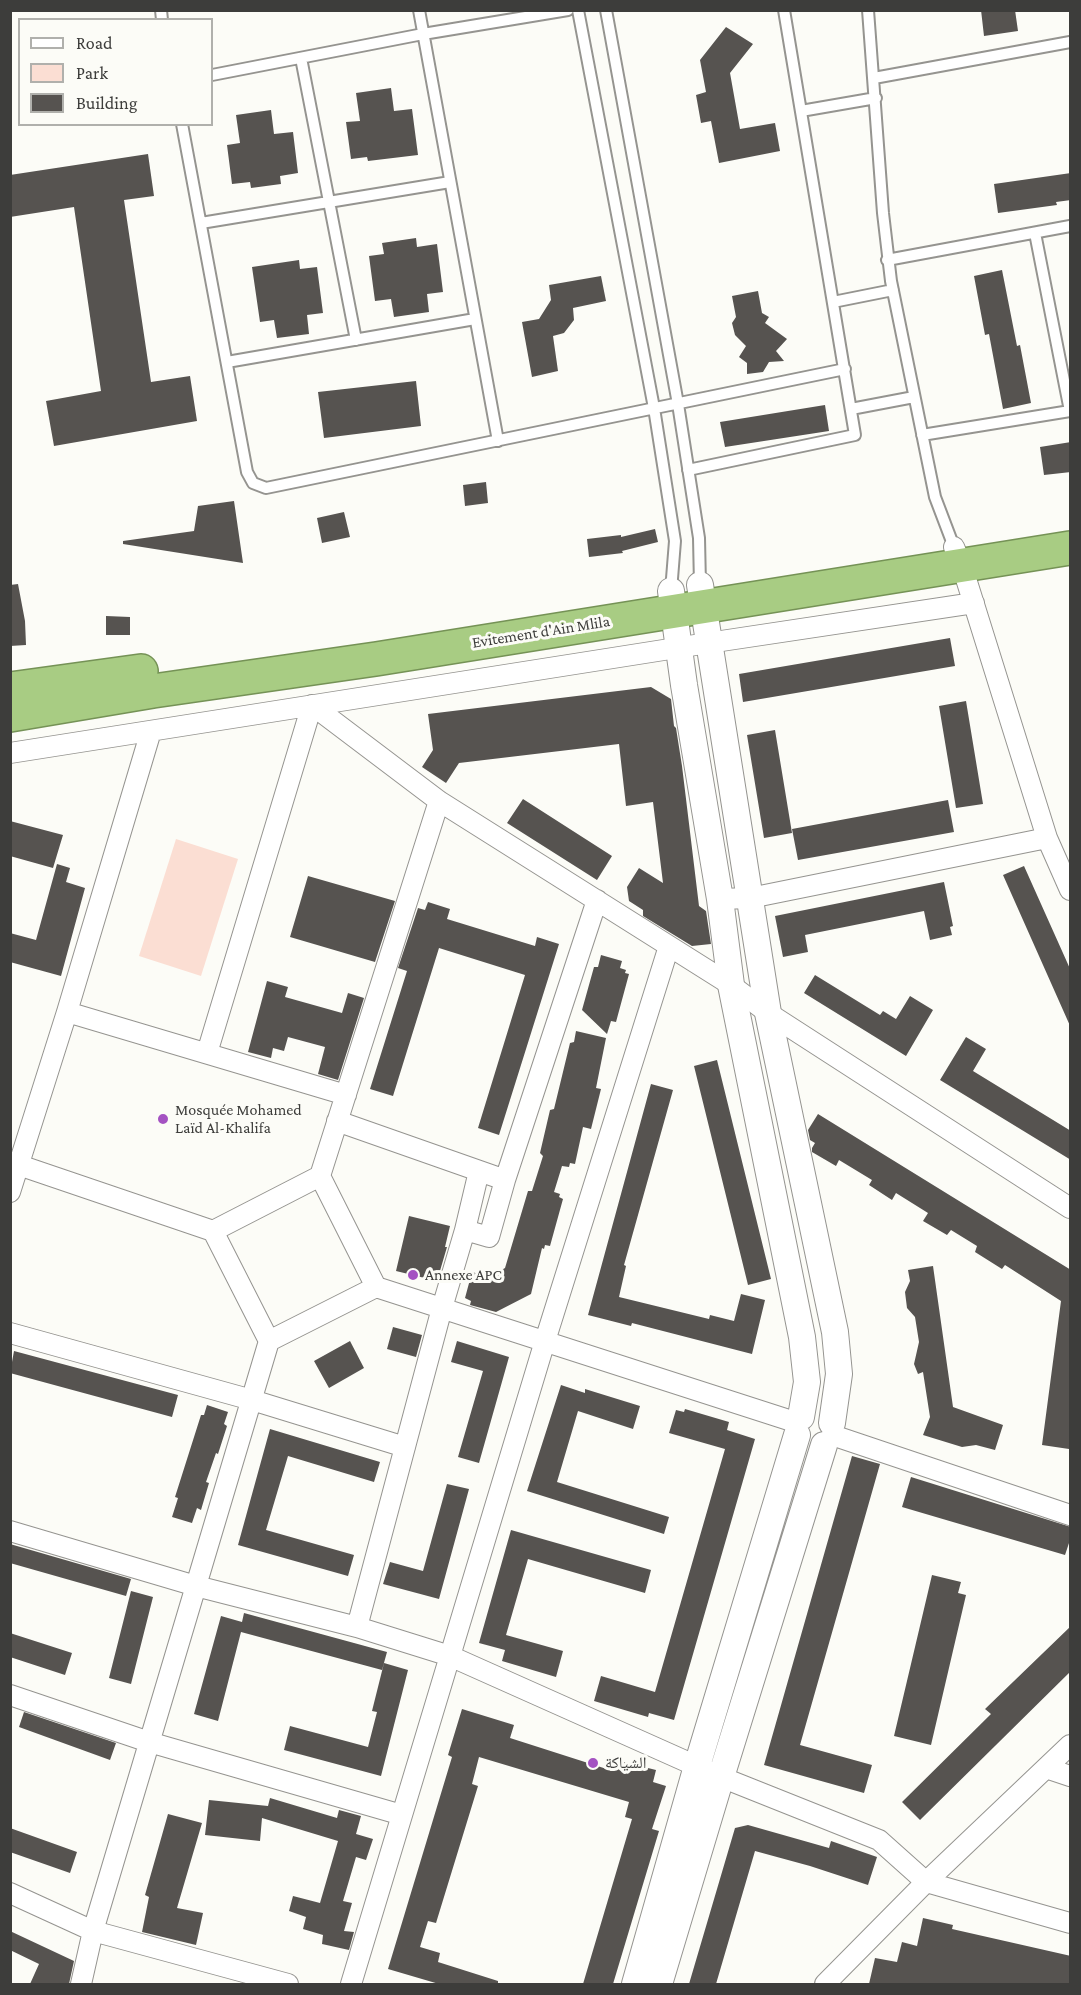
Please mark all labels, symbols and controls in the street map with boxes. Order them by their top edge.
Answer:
legend [18,18,213,126]
text: Road [76,33,113,53]
text: Park [76,63,108,83]
text: Building [76,93,137,113]
street label: Evitement d'Ain Mlila [471,612,611,652]
place label: Mosquée Mohamed Laïd Al-Khalifa [175,1100,302,1138]
marker: Mosquée Mohamed Laïd Al-Khalifa [156,1112,170,1126]
place label: Annexe APC [425,1265,502,1285]
marker: Annexe APC [406,1268,420,1282]
place label: الشياكة [605,1753,646,1773]
marker: الشياكة [586,1756,600,1770]

